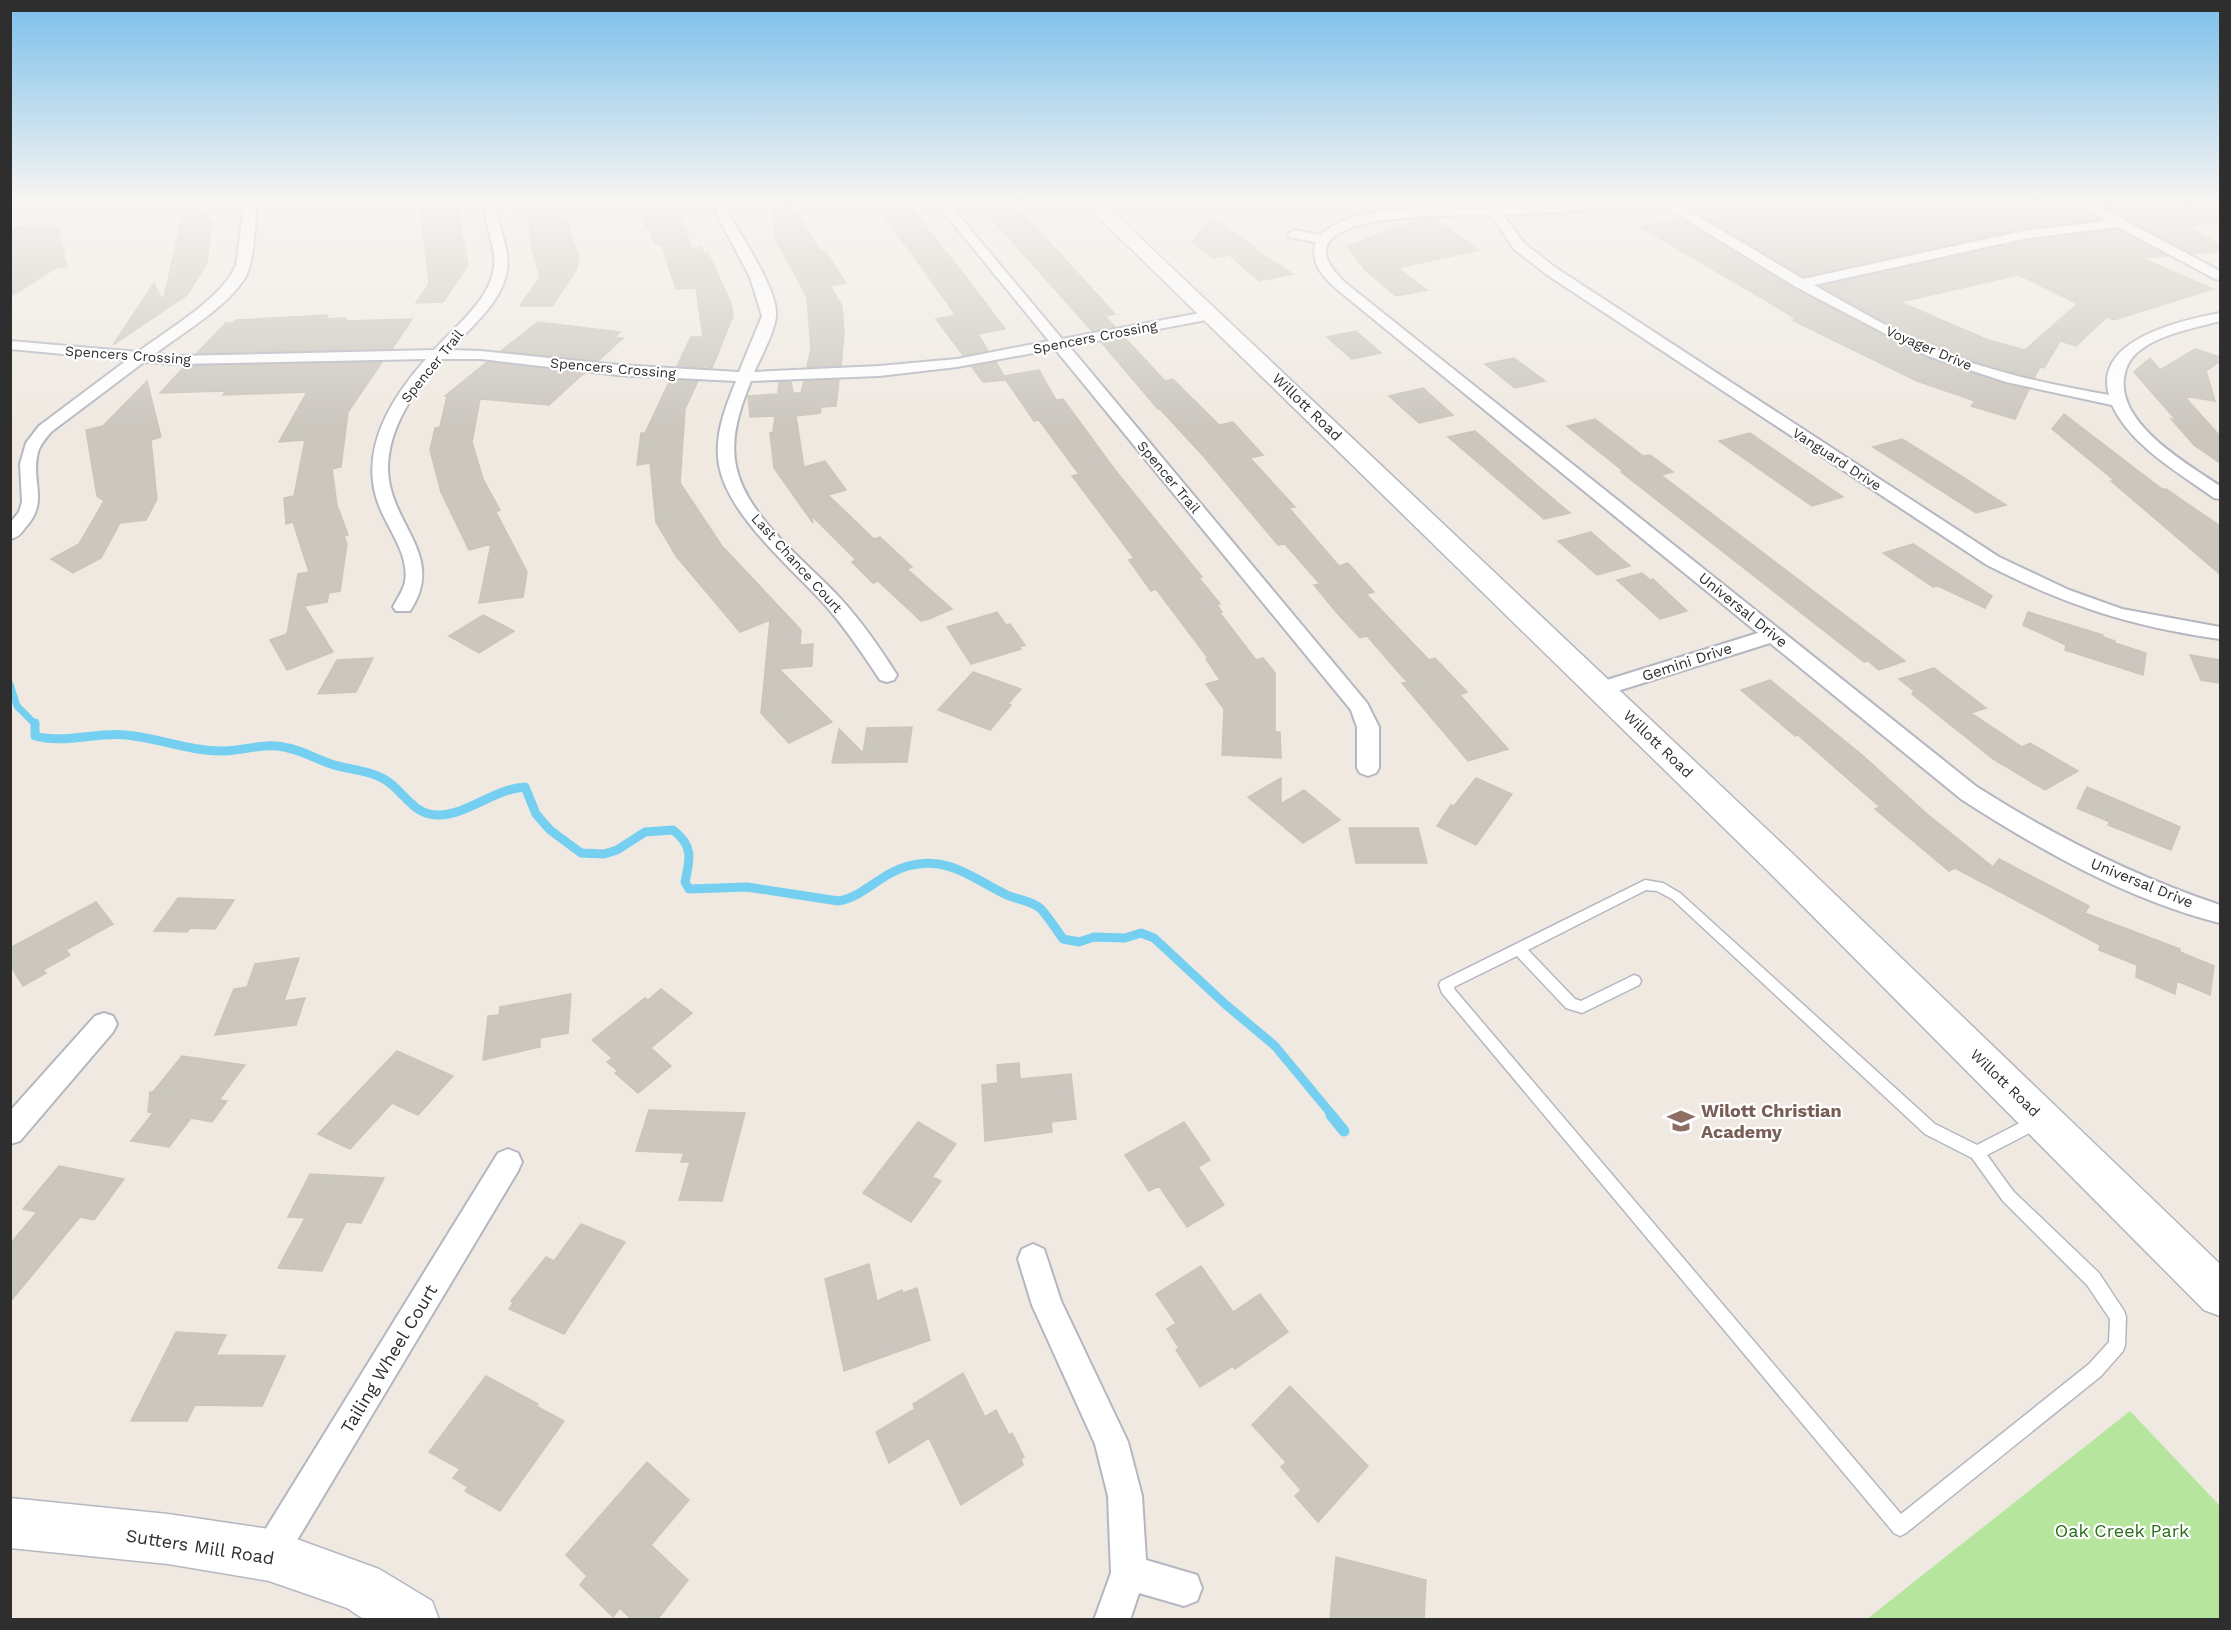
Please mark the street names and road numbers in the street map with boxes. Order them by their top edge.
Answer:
street label: Spencers Crossing [1032,317,1159,357]
street label: Voyager Drive [1883,323,1975,373]
street label: Spencer Trail [398,326,467,406]
street label: Spencers Crossing [65,343,192,367]
street label: Spencers Crossing [550,355,677,382]
street label: Willott Road [1268,369,1346,445]
street label: Vanguard Drive [1790,424,1884,494]
street label: Spencer Trail [1134,438,1204,517]
street label: Last Chance Court [748,510,846,616]
street label: Universal Drive [1695,569,1791,651]
street label: Gemini Drive [1640,639,1734,685]
street label: Willott Road [1619,706,1697,782]
street label: Universal Drive [2088,854,2196,912]
street label: Willott Road [1966,1045,2044,1121]
street label: Tailing Wheel Court [336,1280,441,1437]
street label: Sutters Mill Road [124,1524,276,1569]

